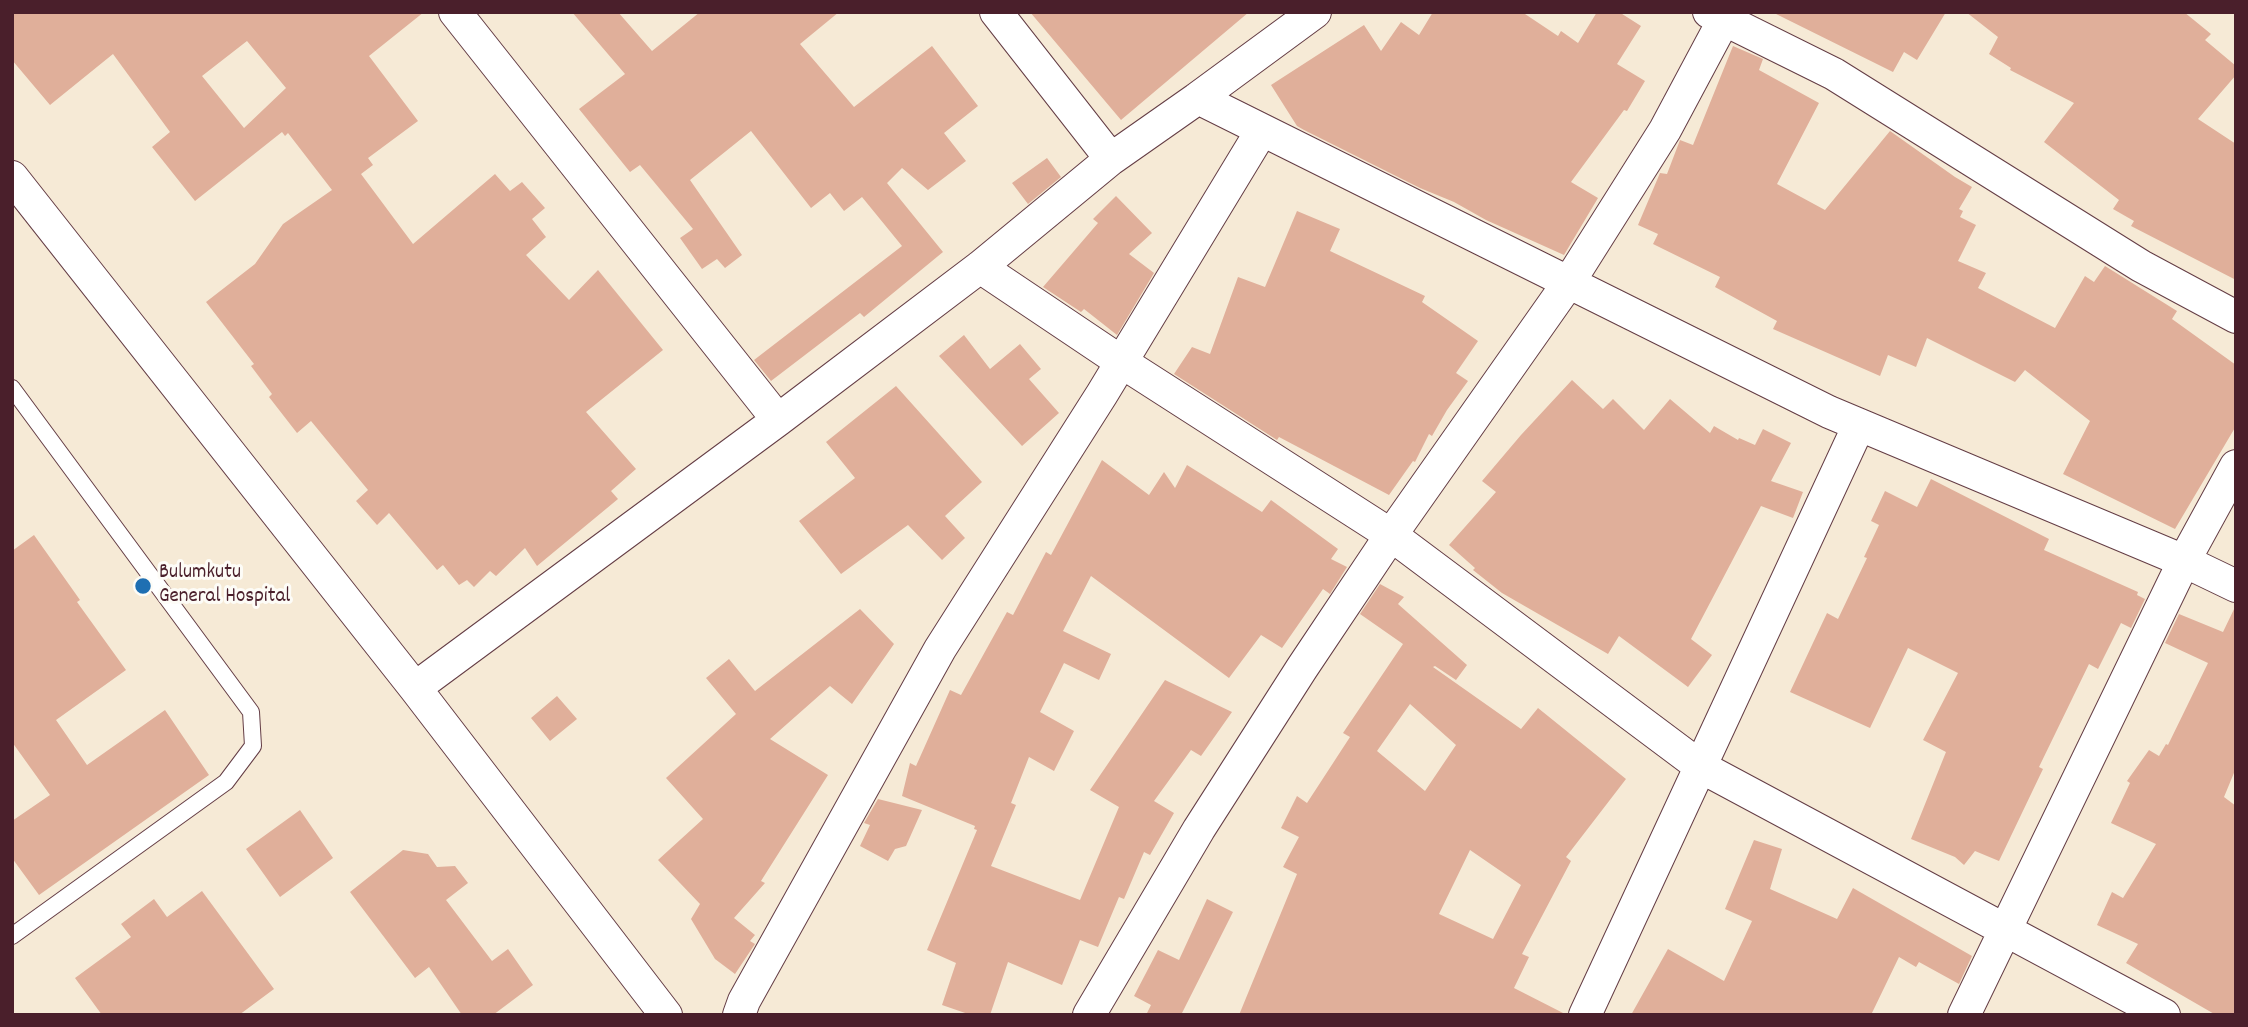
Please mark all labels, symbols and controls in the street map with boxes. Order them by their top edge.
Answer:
place label: Bulumkutu General Hospital [159,561,290,611]
marker: Bulumkutu General Hospital [133,576,153,596]

